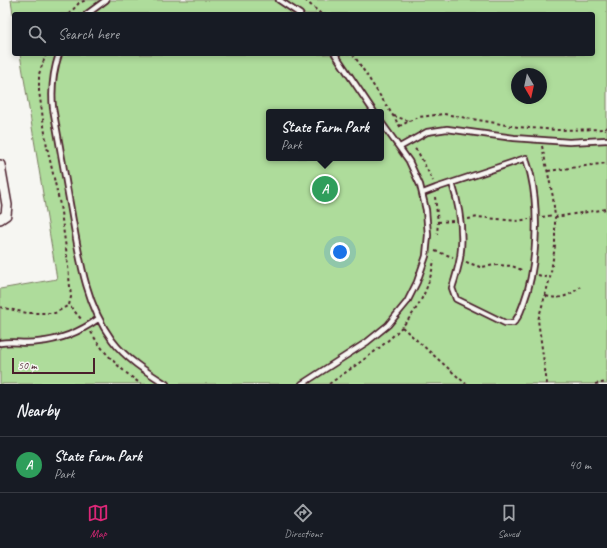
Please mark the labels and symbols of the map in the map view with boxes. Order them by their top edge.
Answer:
north arrow [511,68,547,104]
pin: A [312,174,338,204]
your location [330,242,350,262]
scale bar [12,356,95,375]

